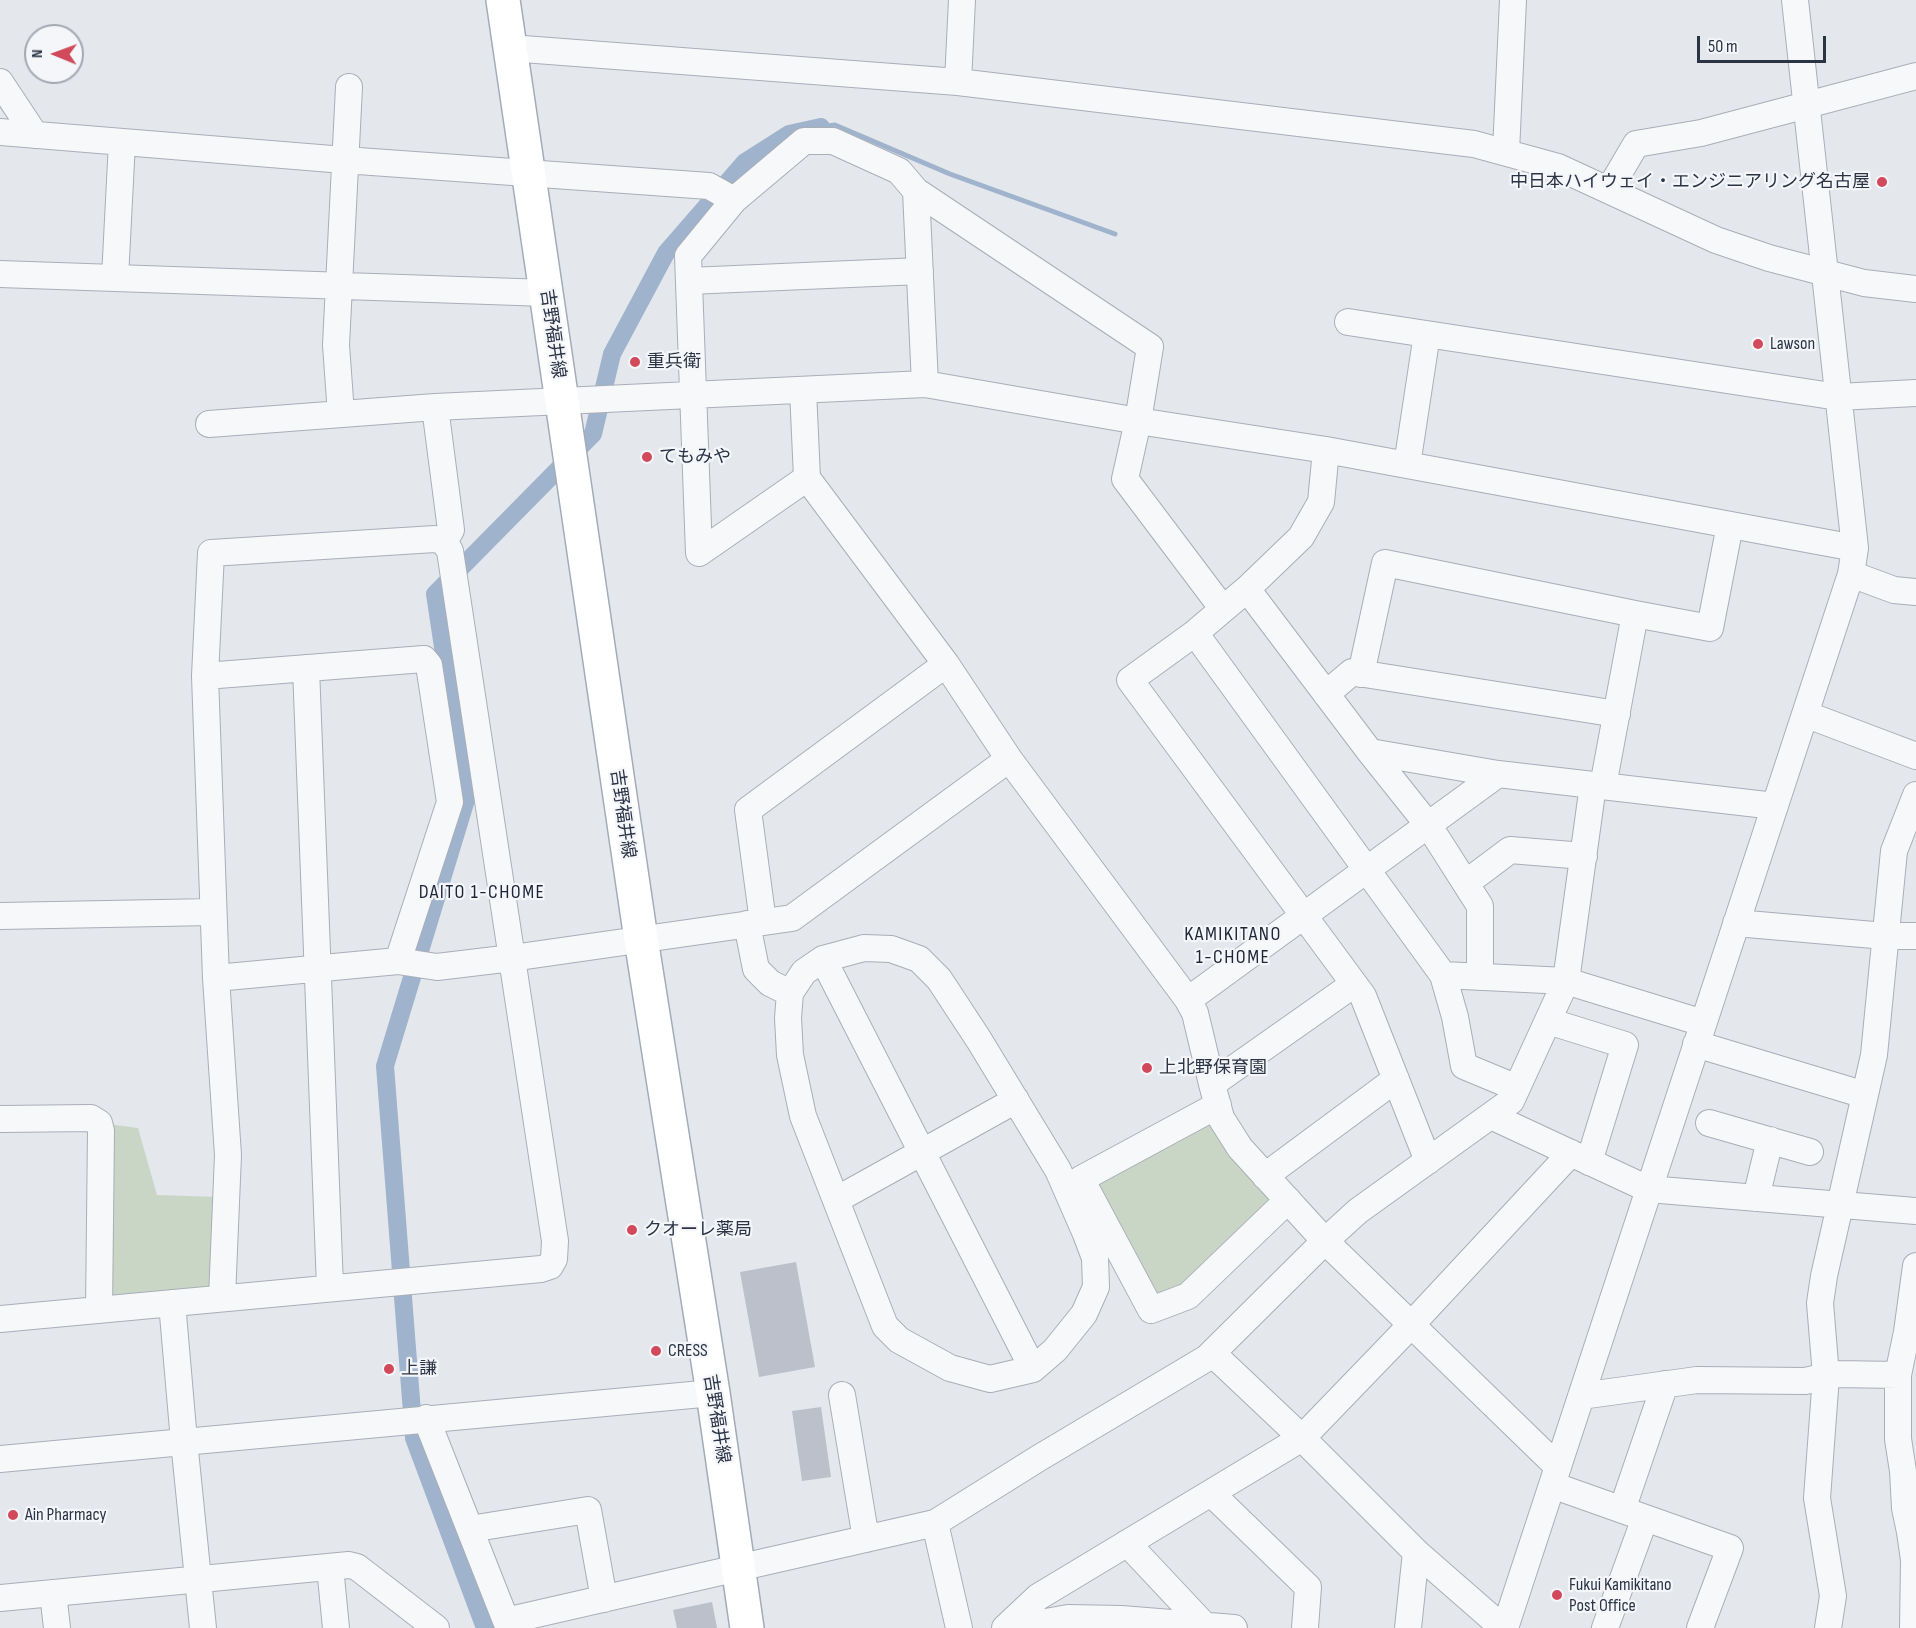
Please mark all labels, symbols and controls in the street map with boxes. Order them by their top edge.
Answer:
north arrow [24,24,84,84]
scale bar [1700,24,1829,62]
text: 50 m [1708,36,1738,57]
text: N [28,49,47,58]
place label: 中日本ハイウェイ・エンジニアリング名古屋 [1510,171,1870,193]
marker: 中日本ハイウェイ・エンジニアリング名古屋 [1875,175,1889,189]
street label: 吉野福井線 [535,288,569,380]
place label: Lawson [1770,333,1815,355]
marker: Lawson [1751,337,1765,351]
place label: 重兵衛 [647,351,701,373]
marker: 重兵衛 [628,355,642,369]
place label: てもみや [659,446,731,468]
marker: てもみや [640,450,654,464]
street label: 吉野福井線 [605,768,639,860]
district label: DAITO 1-CHOME [419,881,545,905]
district label: KAMIKITANO 1-CHOME [1184,923,1282,970]
place label: 上北野保育園 [1159,1057,1267,1079]
marker: 上北野保育園 [1140,1061,1154,1075]
place label: クオーレ薬局 [644,1219,752,1241]
marker: クオーレ薬局 [625,1223,639,1237]
place label: CRESS [668,1340,708,1362]
marker: CRESS [649,1344,663,1358]
place label: 上謙 [401,1358,437,1380]
marker: 上謙 [382,1362,396,1376]
street label: 吉野福井線 [698,1373,734,1465]
place label: Ain Pharmacy [25,1504,107,1526]
marker: Ain Pharmacy [6,1508,20,1522]
place label: Fukui Kamikitano Post Office [1569,1574,1672,1616]
marker: Fukui Kamikitano Post Office [1550,1588,1564,1602]

